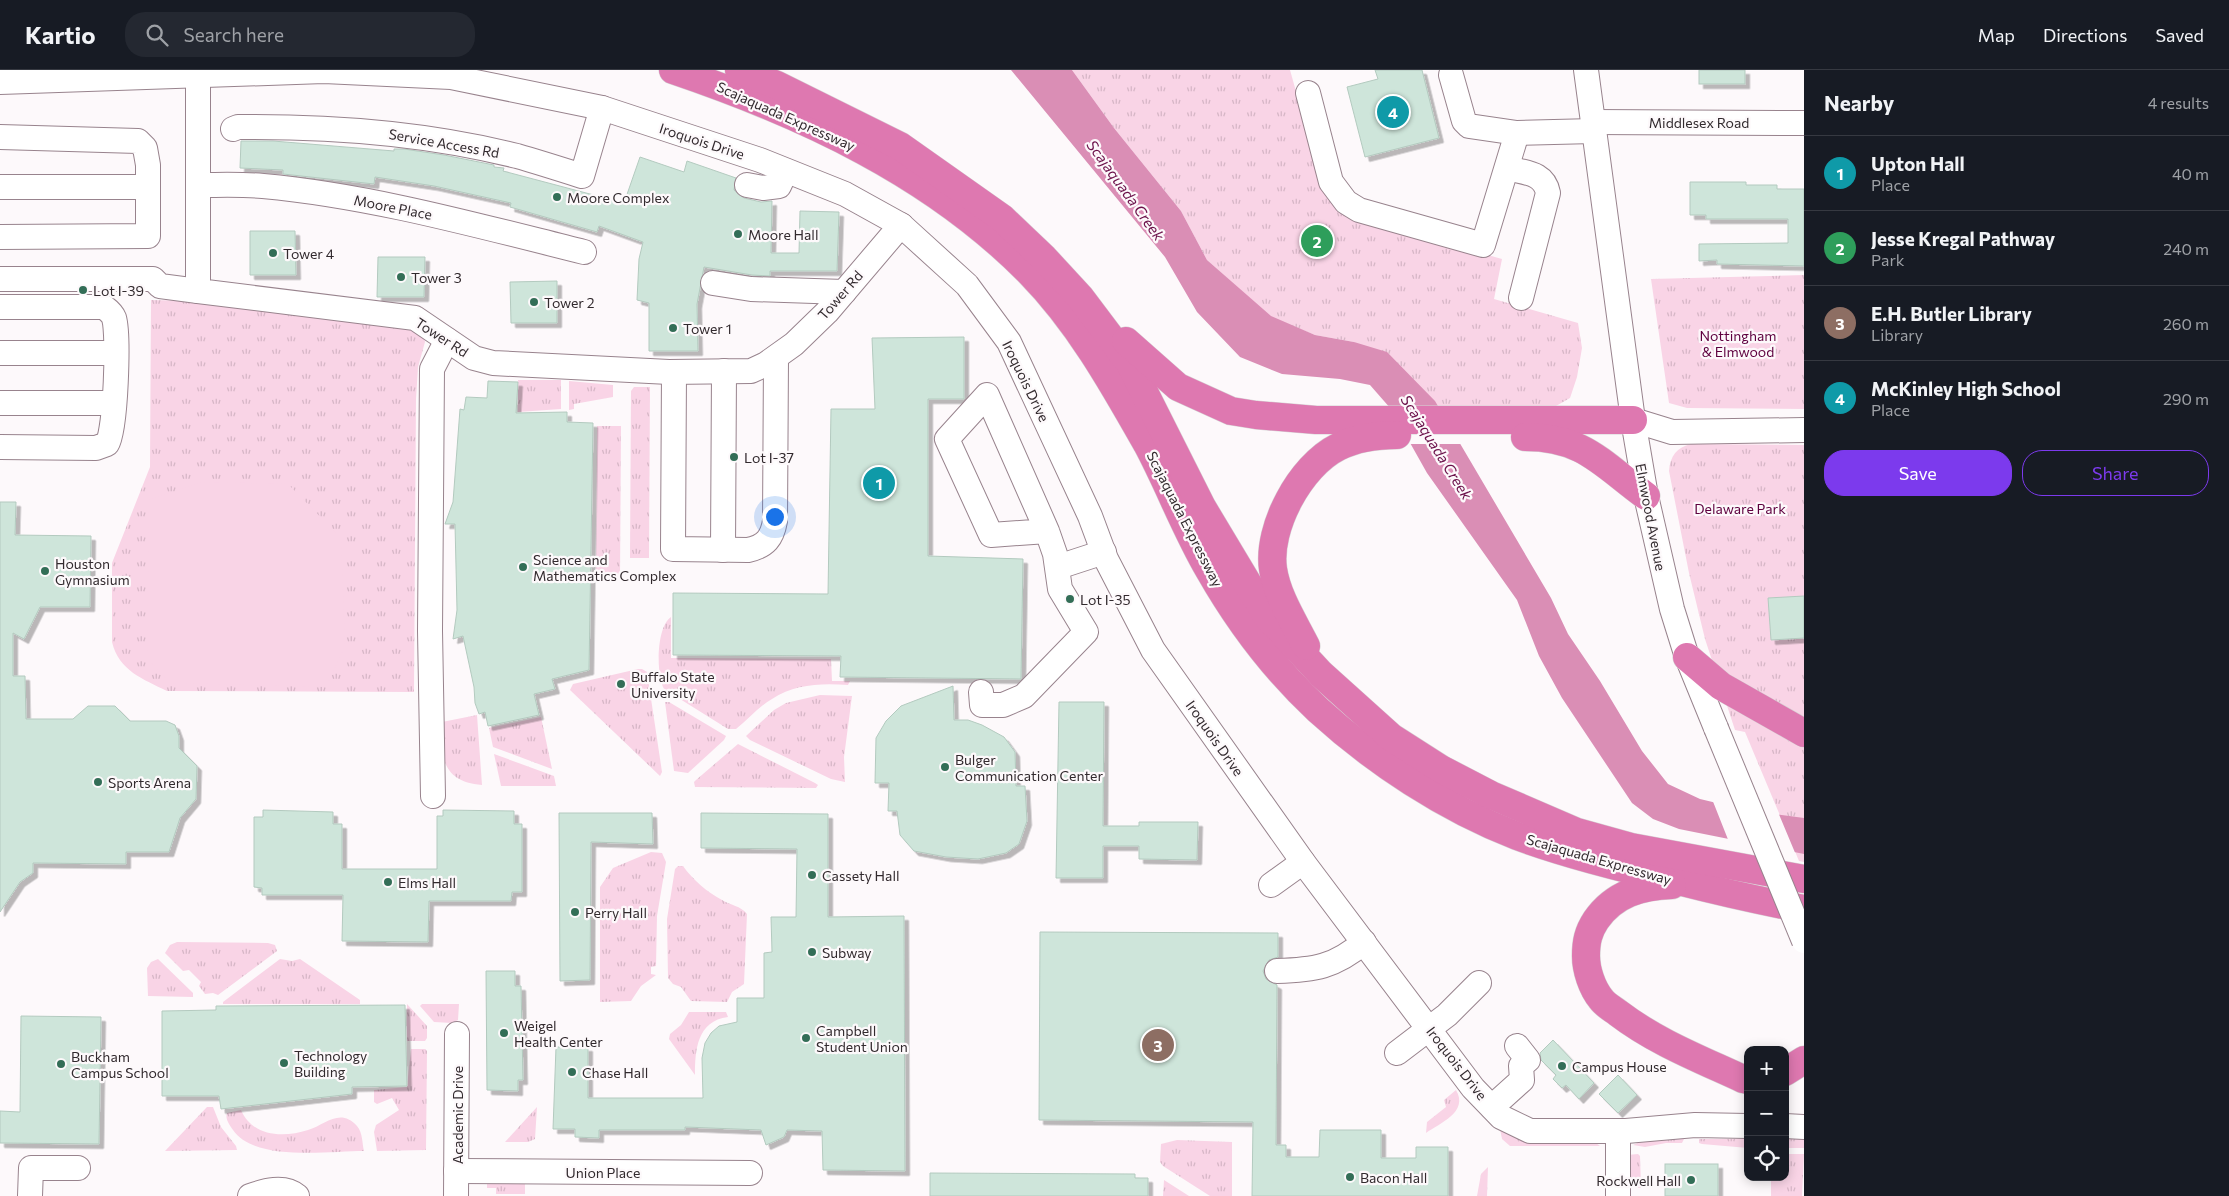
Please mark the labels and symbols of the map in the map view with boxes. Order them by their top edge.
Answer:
street label: Scajaquada Expressway [714,78,858,154]
pin: 4 [1377,93,1409,131]
street label: Middlesex Road [1649,114,1749,131]
street label: Iroquois Drive [657,119,747,163]
street label: Service Access Rd [387,125,501,161]
water label: Scajaquada Creek [1083,136,1169,245]
place label: Moore Complex [567,189,670,206]
street label: Moore Place [352,191,434,223]
marker: Moore Complex [551,191,563,203]
pin: 2 [1301,222,1333,260]
place label: Moore Hall [748,226,818,243]
marker: Moore Hall [732,228,744,240]
place label: Tower 4 [283,245,335,262]
marker: Tower 4 [267,247,279,259]
street label: Tower Rd [814,267,866,323]
place label: Tower 3 [411,269,462,286]
marker: Tower 3 [395,271,407,283]
place label: Lot I-39 [93,282,144,299]
marker: Lot I-39 [77,284,89,296]
place label: Tower 2 [544,294,595,311]
marker: Tower 2 [528,296,540,308]
street label: Tower Rd [412,314,472,360]
place label: Tower 1 [683,320,732,337]
marker: Tower 1 [667,322,679,334]
park label: Nottingham & Elmwood [1699,327,1777,360]
street label: Iroquois Drive [999,338,1053,424]
water label: Scajaquada Creek [1398,391,1477,503]
street label: Scajaquada Expressway [1143,448,1227,590]
place label: Lot I-37 [744,449,794,466]
marker: Lot I-37 [728,451,740,463]
street label: Elmwood Avenue [1632,462,1670,572]
pin: 1 [863,464,895,502]
park label: Delaware Park [1694,500,1786,517]
your location [762,504,788,530]
place label: Science and Mathematics Complex [533,551,677,584]
place label: Houston Gymnasium [55,555,130,588]
marker: Science and Mathematics Complex [517,561,529,573]
marker: Houston Gymnasium [39,565,51,577]
place label: Lot I-35 [1080,591,1131,608]
marker: Lot I-35 [1064,593,1076,605]
place label: Buffalo State University [631,668,715,701]
marker: Buffalo State University [615,678,627,690]
street label: Iroquois Drive [1183,697,1247,779]
place label: Bulger Communication Center [955,751,1103,784]
marker: Bulger Communication Center [939,761,951,773]
place label: Sports Arena [108,774,191,791]
marker: Sports Arena [92,776,104,788]
street label: Scajaquada Expressway [1525,830,1673,888]
place label: Cassety Hall [822,867,900,884]
marker: Cassety Hall [806,869,818,881]
place label: Elms Hall [398,874,456,891]
marker: Elms Hall [382,876,394,888]
place label: Perry Hall [585,904,647,921]
marker: Perry Hall [569,906,581,918]
place label: Subway [822,944,872,961]
marker: Subway [806,946,818,958]
place label: Weigel Health Center [514,1017,603,1050]
place label: Campbell Student Union [816,1022,908,1055]
street label: Iroquois Drive [1423,1023,1491,1103]
pin: 3 [1142,1026,1174,1064]
marker: Weigel Health Center [498,1027,510,1039]
marker: Campbell Student Union [800,1032,812,1044]
place label: Technology Building [294,1047,367,1080]
place label: Buckham Campus School [71,1048,169,1081]
marker: Technology Building [278,1057,290,1069]
marker: Buckham Campus School [55,1058,67,1070]
place label: Campus House [1572,1058,1667,1075]
marker: Campus House [1556,1060,1568,1072]
place label: Chase Hall [582,1064,648,1081]
street label: Academic Drive [449,1066,466,1164]
marker: Chase Hall [566,1066,578,1078]
street label: Union Place [566,1164,640,1181]
place label: Bacon Hall [1360,1169,1427,1186]
marker: Bacon Hall [1344,1171,1356,1183]
place label: Rockwell Hall [1596,1172,1681,1189]
marker: Rockwell Hall [1685,1174,1697,1186]

